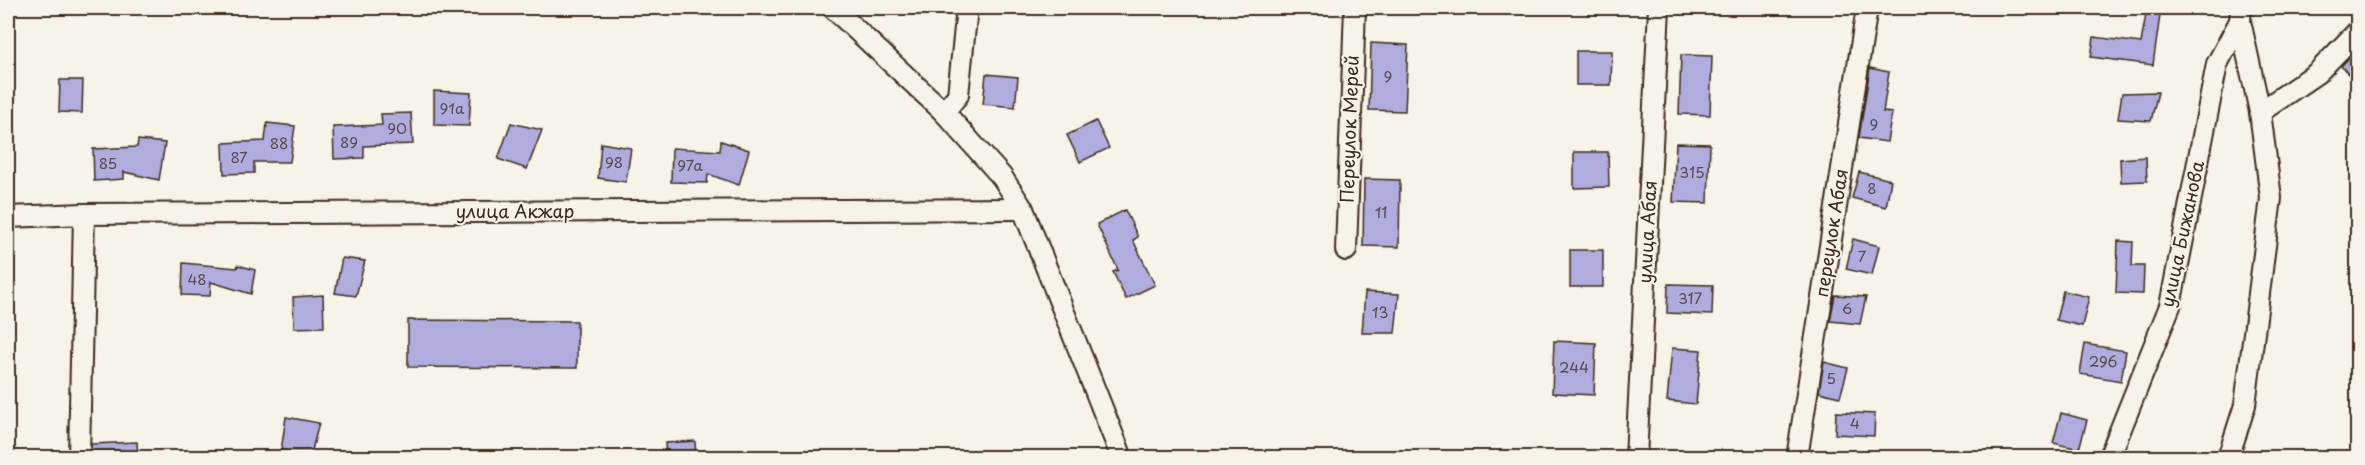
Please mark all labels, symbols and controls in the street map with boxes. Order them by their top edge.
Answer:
street label: Переулок Мерей [1332,55,1365,203]
house number: 9 [1384,64,1392,87]
house number: 91а [440,96,465,119]
house number: 9 [1870,112,1878,135]
house number: 90 [387,116,407,139]
house number: 89 [340,130,358,153]
house number: 88 [270,131,288,154]
house number: 87 [230,145,248,168]
house number: 98 [605,150,623,173]
house number: 85 [99,151,117,174]
house number: 97а [677,153,704,176]
street label: улица Бижанова [2153,157,2210,309]
house number: 315 [1679,160,1705,183]
street label: переулок Абая [1807,167,1854,299]
house number: 8 [1867,176,1877,199]
street label: улица Абая [1630,180,1663,284]
street label: улица Акжар [456,197,574,224]
house number: 11 [1375,200,1387,223]
house number: 7 [1858,244,1867,267]
house number: 48 [187,267,207,290]
house number: 317 [1678,286,1703,309]
house number: 6 [1842,296,1852,319]
house number: 13 [1372,300,1388,323]
house number: 296 [2089,349,2117,372]
house number: 244 [1559,355,1589,378]
house number: 5 [1826,366,1836,389]
house number: 4 [1850,411,1860,434]

